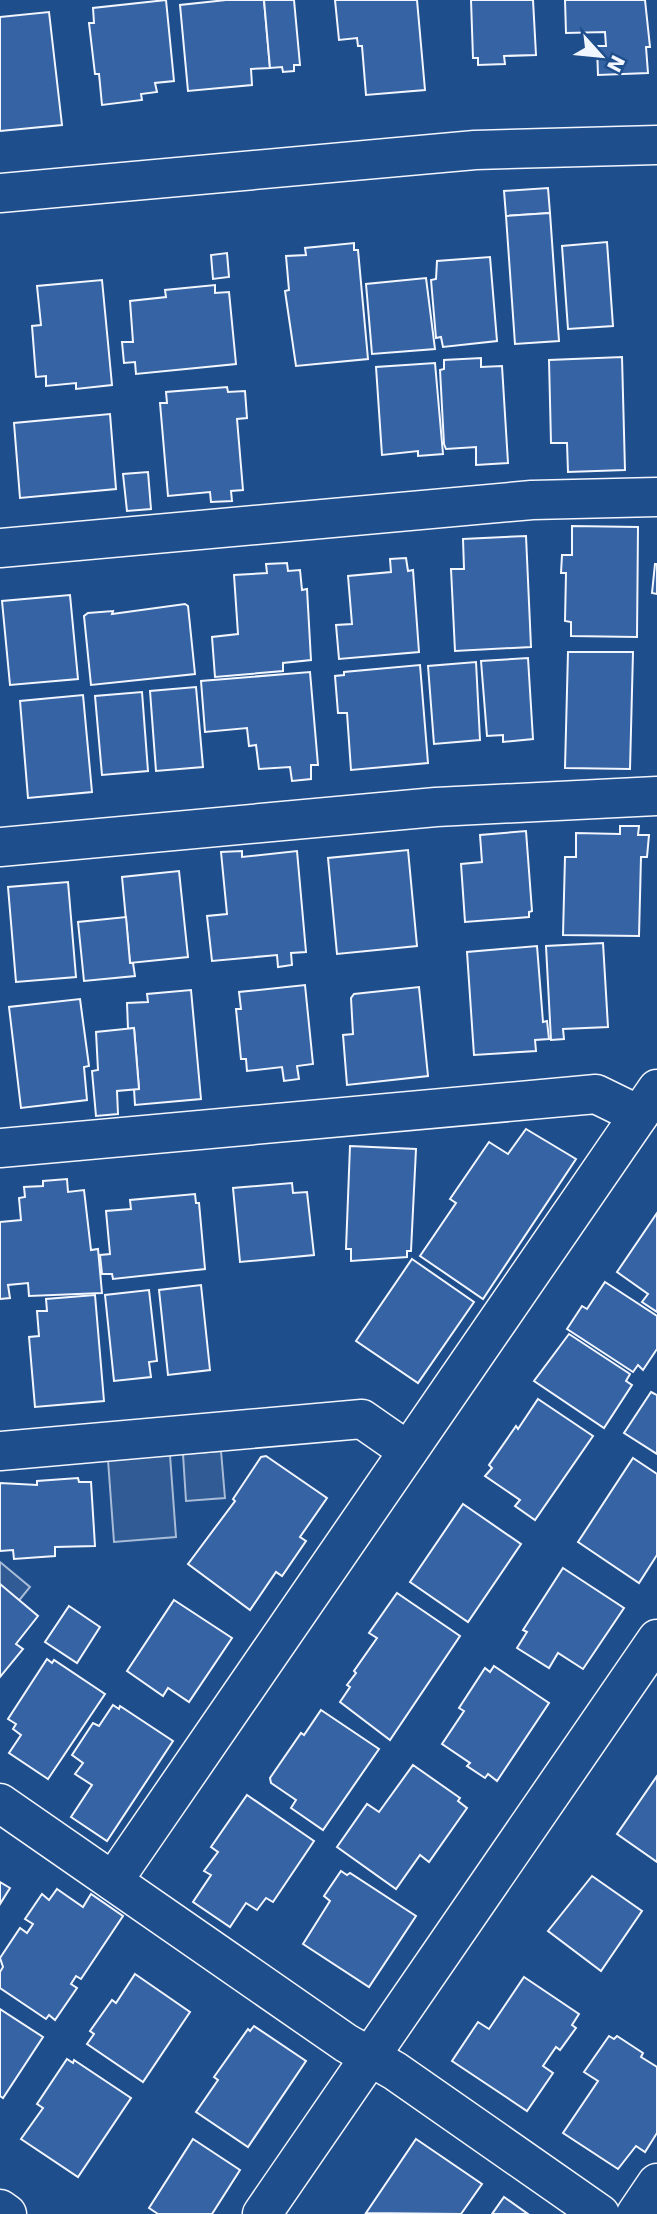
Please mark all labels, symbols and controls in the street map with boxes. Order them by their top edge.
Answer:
north arrow [566,21,636,91]
text: N [603,52,630,76]

